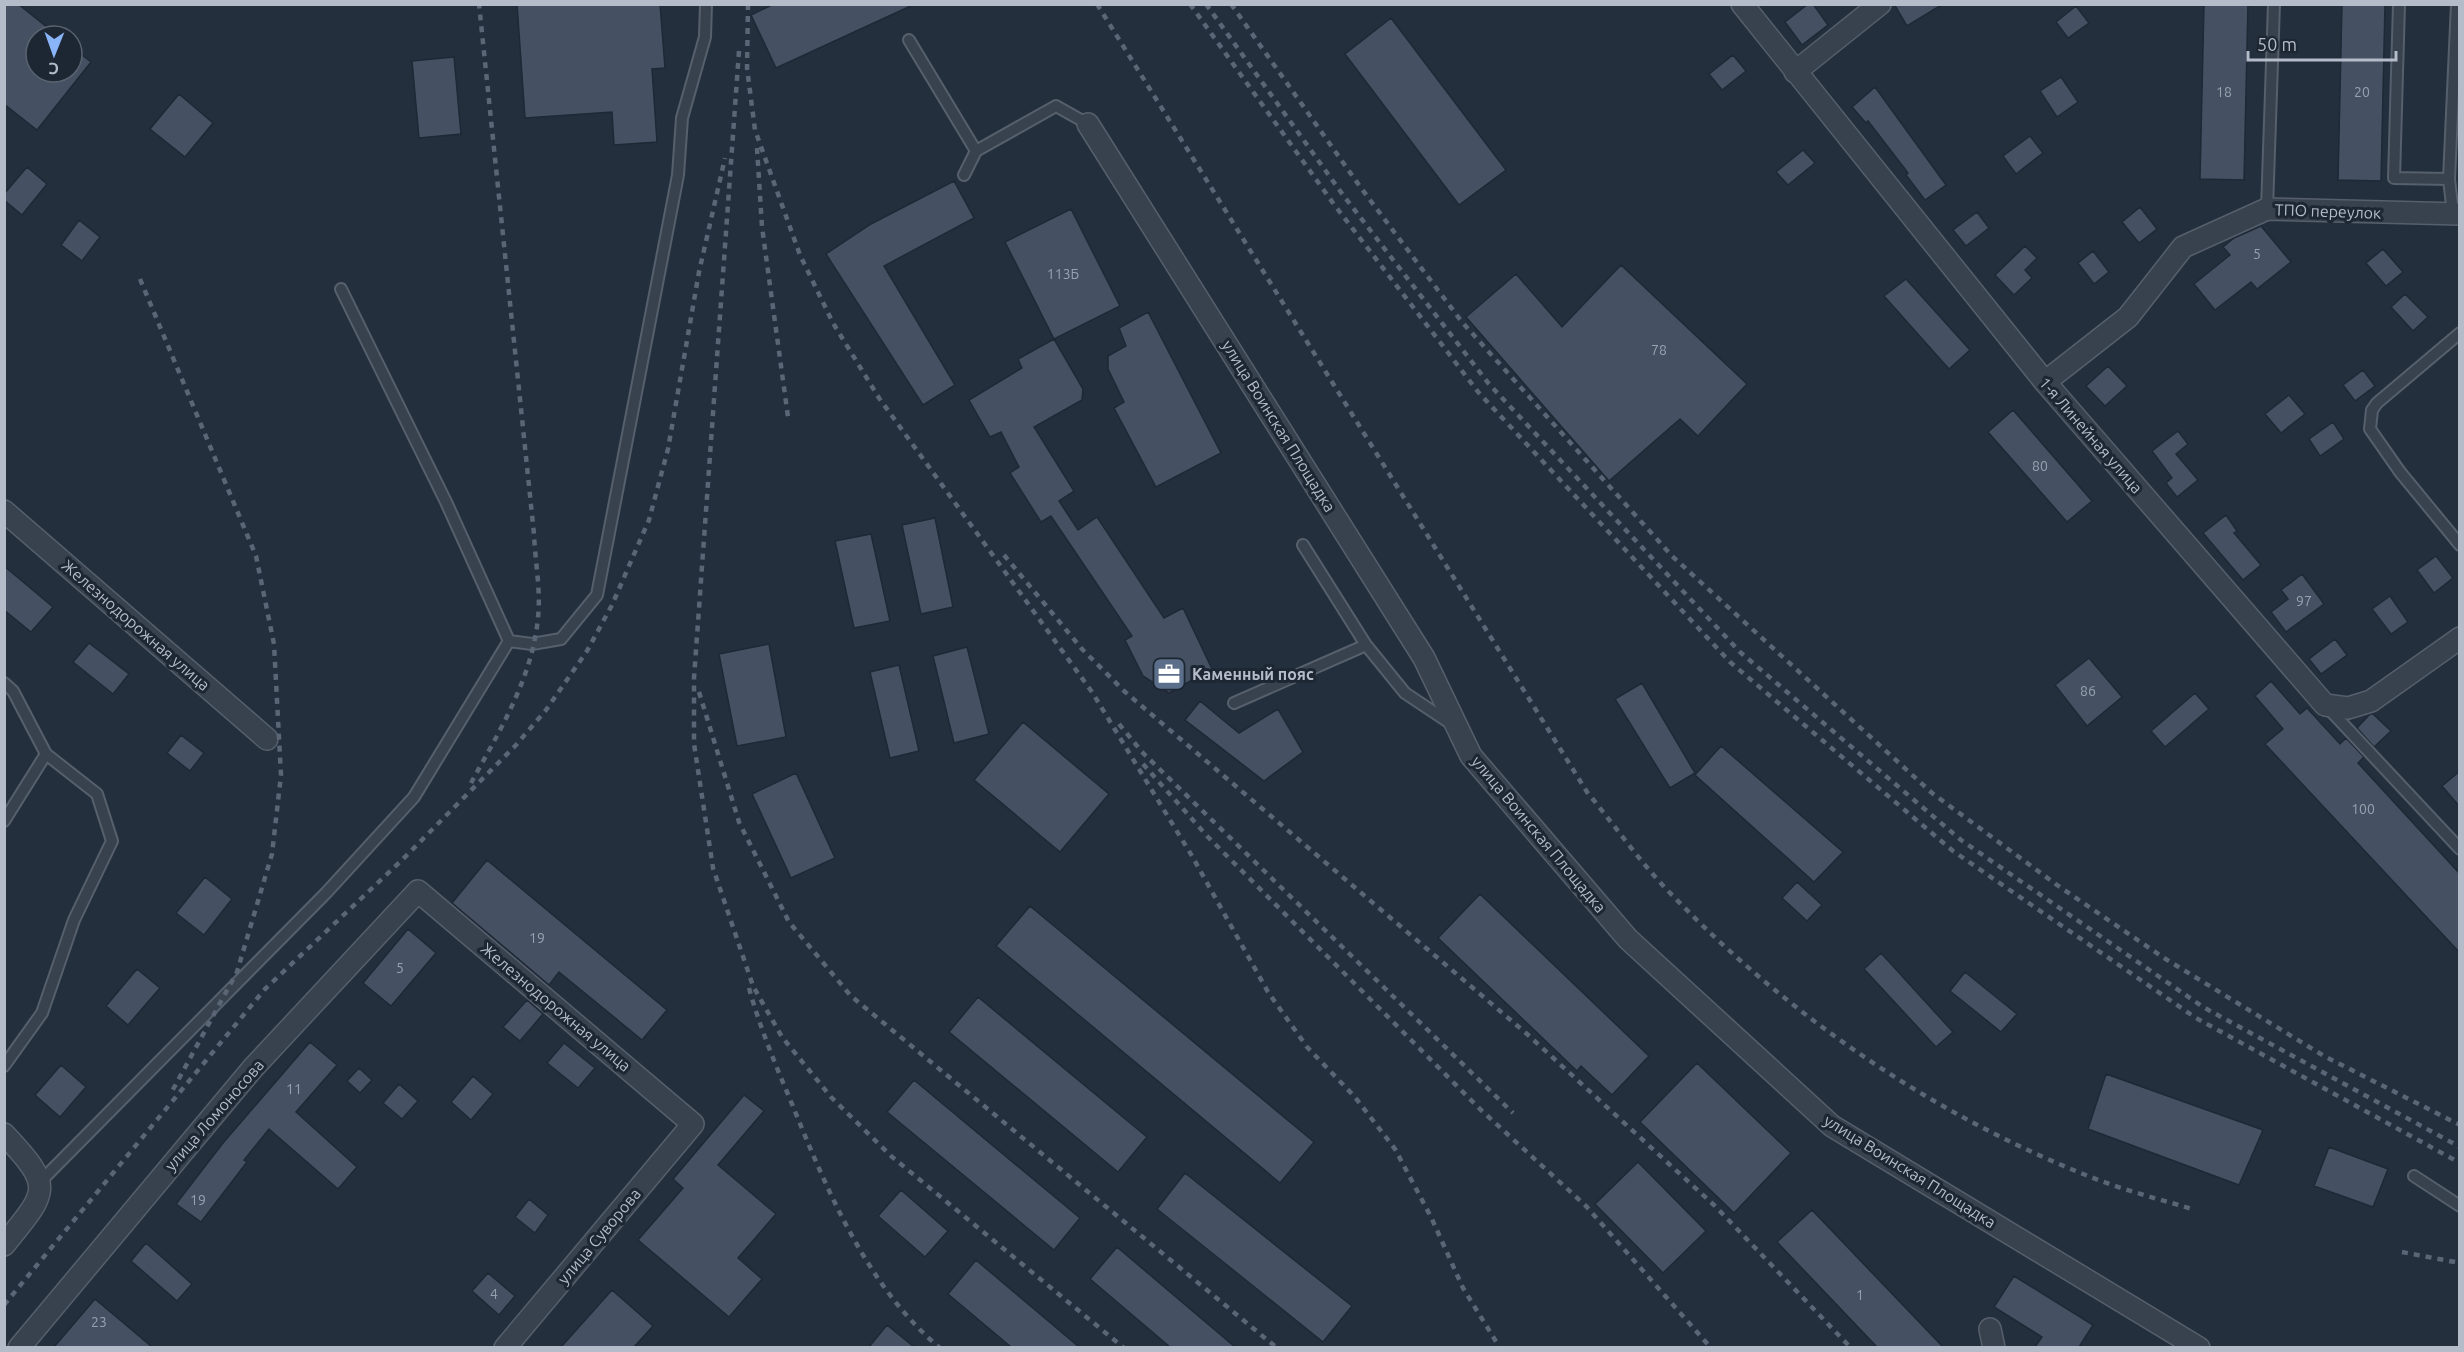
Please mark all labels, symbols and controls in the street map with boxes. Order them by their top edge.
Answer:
north arrow [24,24,84,84]
scale bar [2248,24,2396,62]
text: 50 m [2257,34,2297,54]
text: С [48,60,59,78]
house number: 18 [2216,84,2232,100]
house number: 20 [2354,84,2370,100]
street label: ТПО переулок [2274,200,2382,222]
house number: 5 [2253,246,2261,262]
house number: 113Б [1047,266,1079,282]
street label: улица Воинская Площадка [1219,337,1339,515]
house number: 78 [1651,342,1667,358]
street label: 1-я Линейная улица [2036,373,2146,497]
house number: 80 [2032,458,2048,474]
street label: Железнодорожная улица [58,556,214,694]
house number: 97 [2296,593,2312,609]
office icon: Каменный пояс [1151,656,1187,692]
place label: Каменный пояс [1192,665,1314,683]
house number: 86 [2080,683,2096,699]
street label: улица Воинская Площадка [1468,752,1610,916]
house number: 100 [2351,801,2375,817]
house number: 19 [529,930,545,946]
street label: Железнодорожная улица [478,939,634,1075]
house number: 5 [396,960,404,976]
street label: улица Ломоносова [161,1056,267,1174]
house number: 11 [286,1081,302,1097]
street label: улица Воинская Площадка [1821,1111,1999,1231]
street label: улица Суворова [554,1185,644,1287]
house number: 19 [190,1192,206,1208]
house number: 4 [490,1286,498,1302]
house number: 1 [1856,1287,1864,1303]
house number: 23 [91,1314,107,1330]

